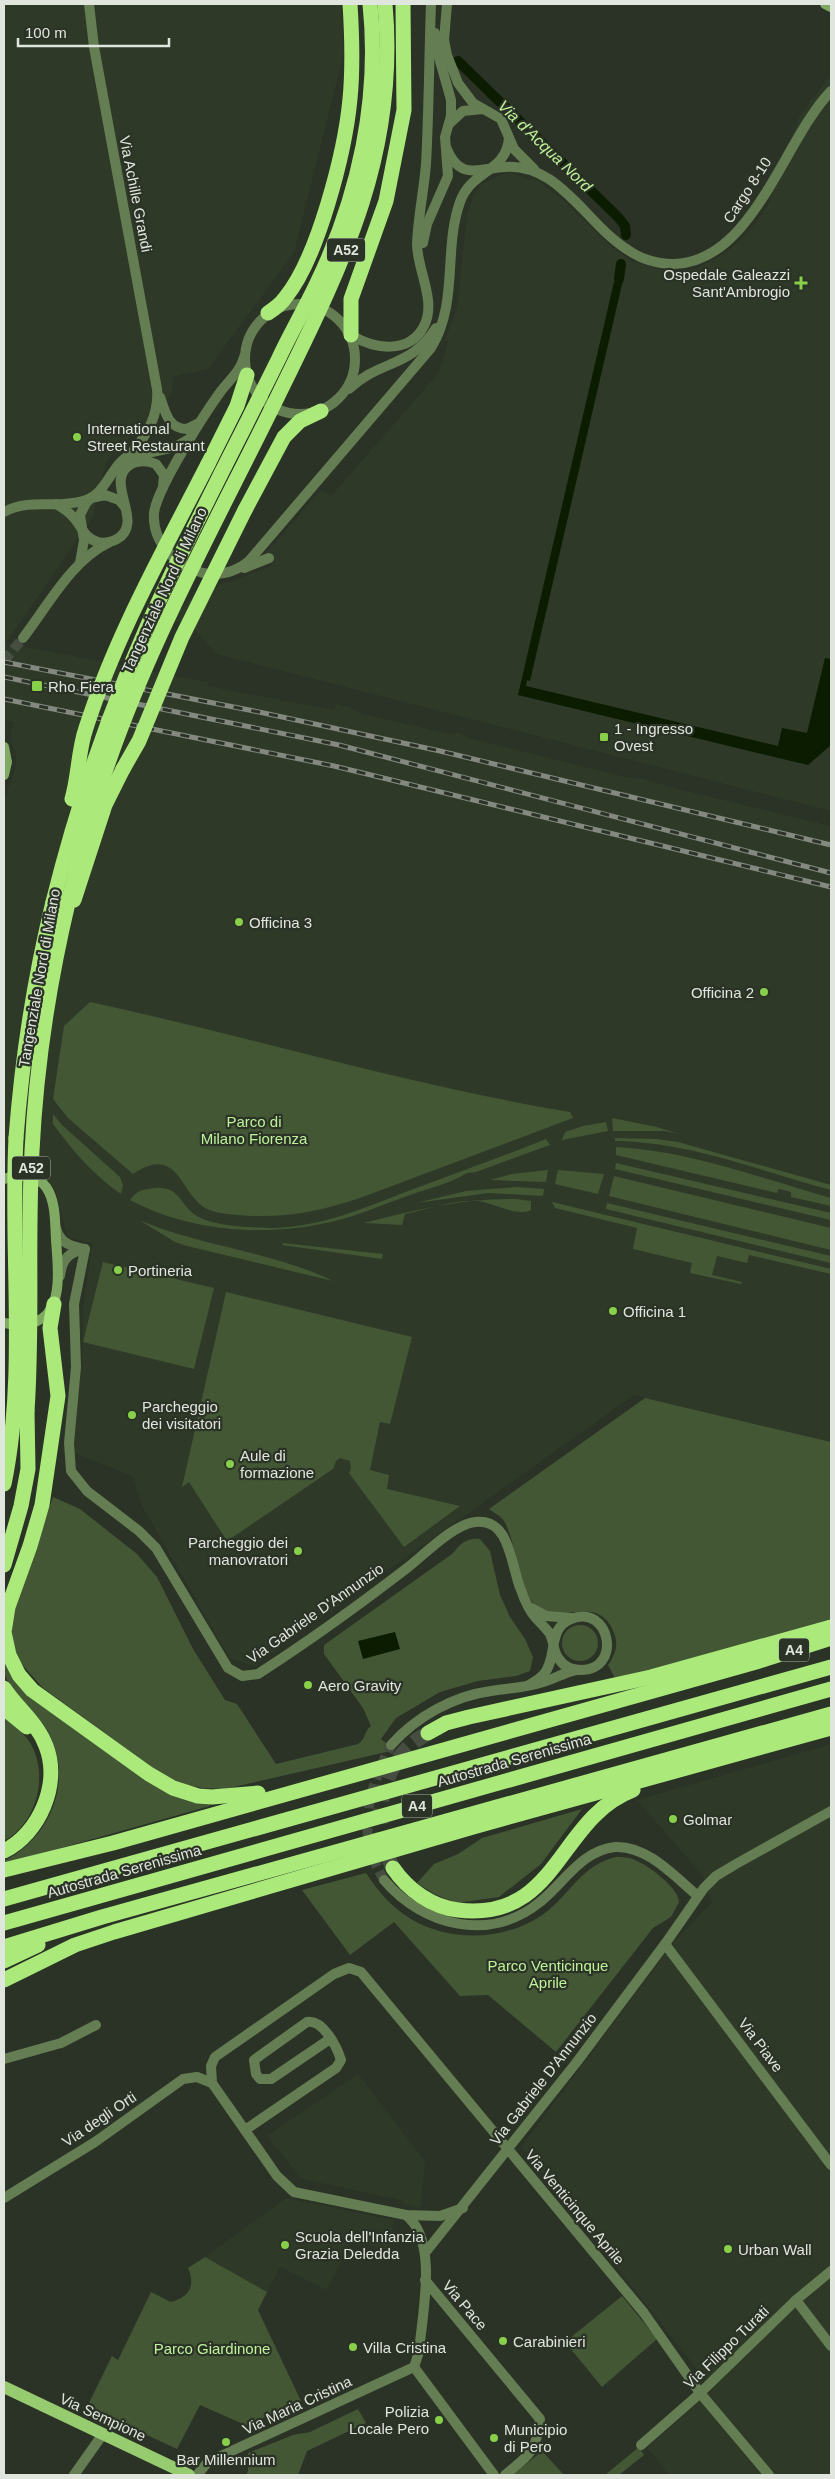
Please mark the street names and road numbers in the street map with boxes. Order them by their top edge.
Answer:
street label: Via Achille Grandi [116,134,156,254]
street label: Cargo 8-10 [719,154,775,226]
road number: A52 [327,238,365,262]
street label: Tangenziale Nord di Milano [118,504,210,676]
street label: Tangenziale Nord di Milano [15,887,63,1069]
road number: A52 [12,1156,50,1180]
street label: Via Gabriele D'Annunzio [243,1559,387,1667]
road number: A4 [779,1638,809,1662]
street label: Autostrada Serenissima [435,1730,594,1790]
road number: A4 [402,1794,432,1818]
street label: Autostrada Serenissima [45,1841,204,1901]
street label: Via Gabriele D'Annunzio [486,2010,600,2148]
street label: Via Piave [735,2015,787,2075]
street label: Via degli Orti [59,2088,139,2150]
street label: Via Venticinque Aprile [522,2146,628,2268]
street label: Via Pace [439,2277,491,2333]
street label: Via Filippo Turati [680,2302,772,2392]
street label: Via Maria Cristina [240,2372,355,2438]
street label: Via Sempione [57,2390,149,2444]

